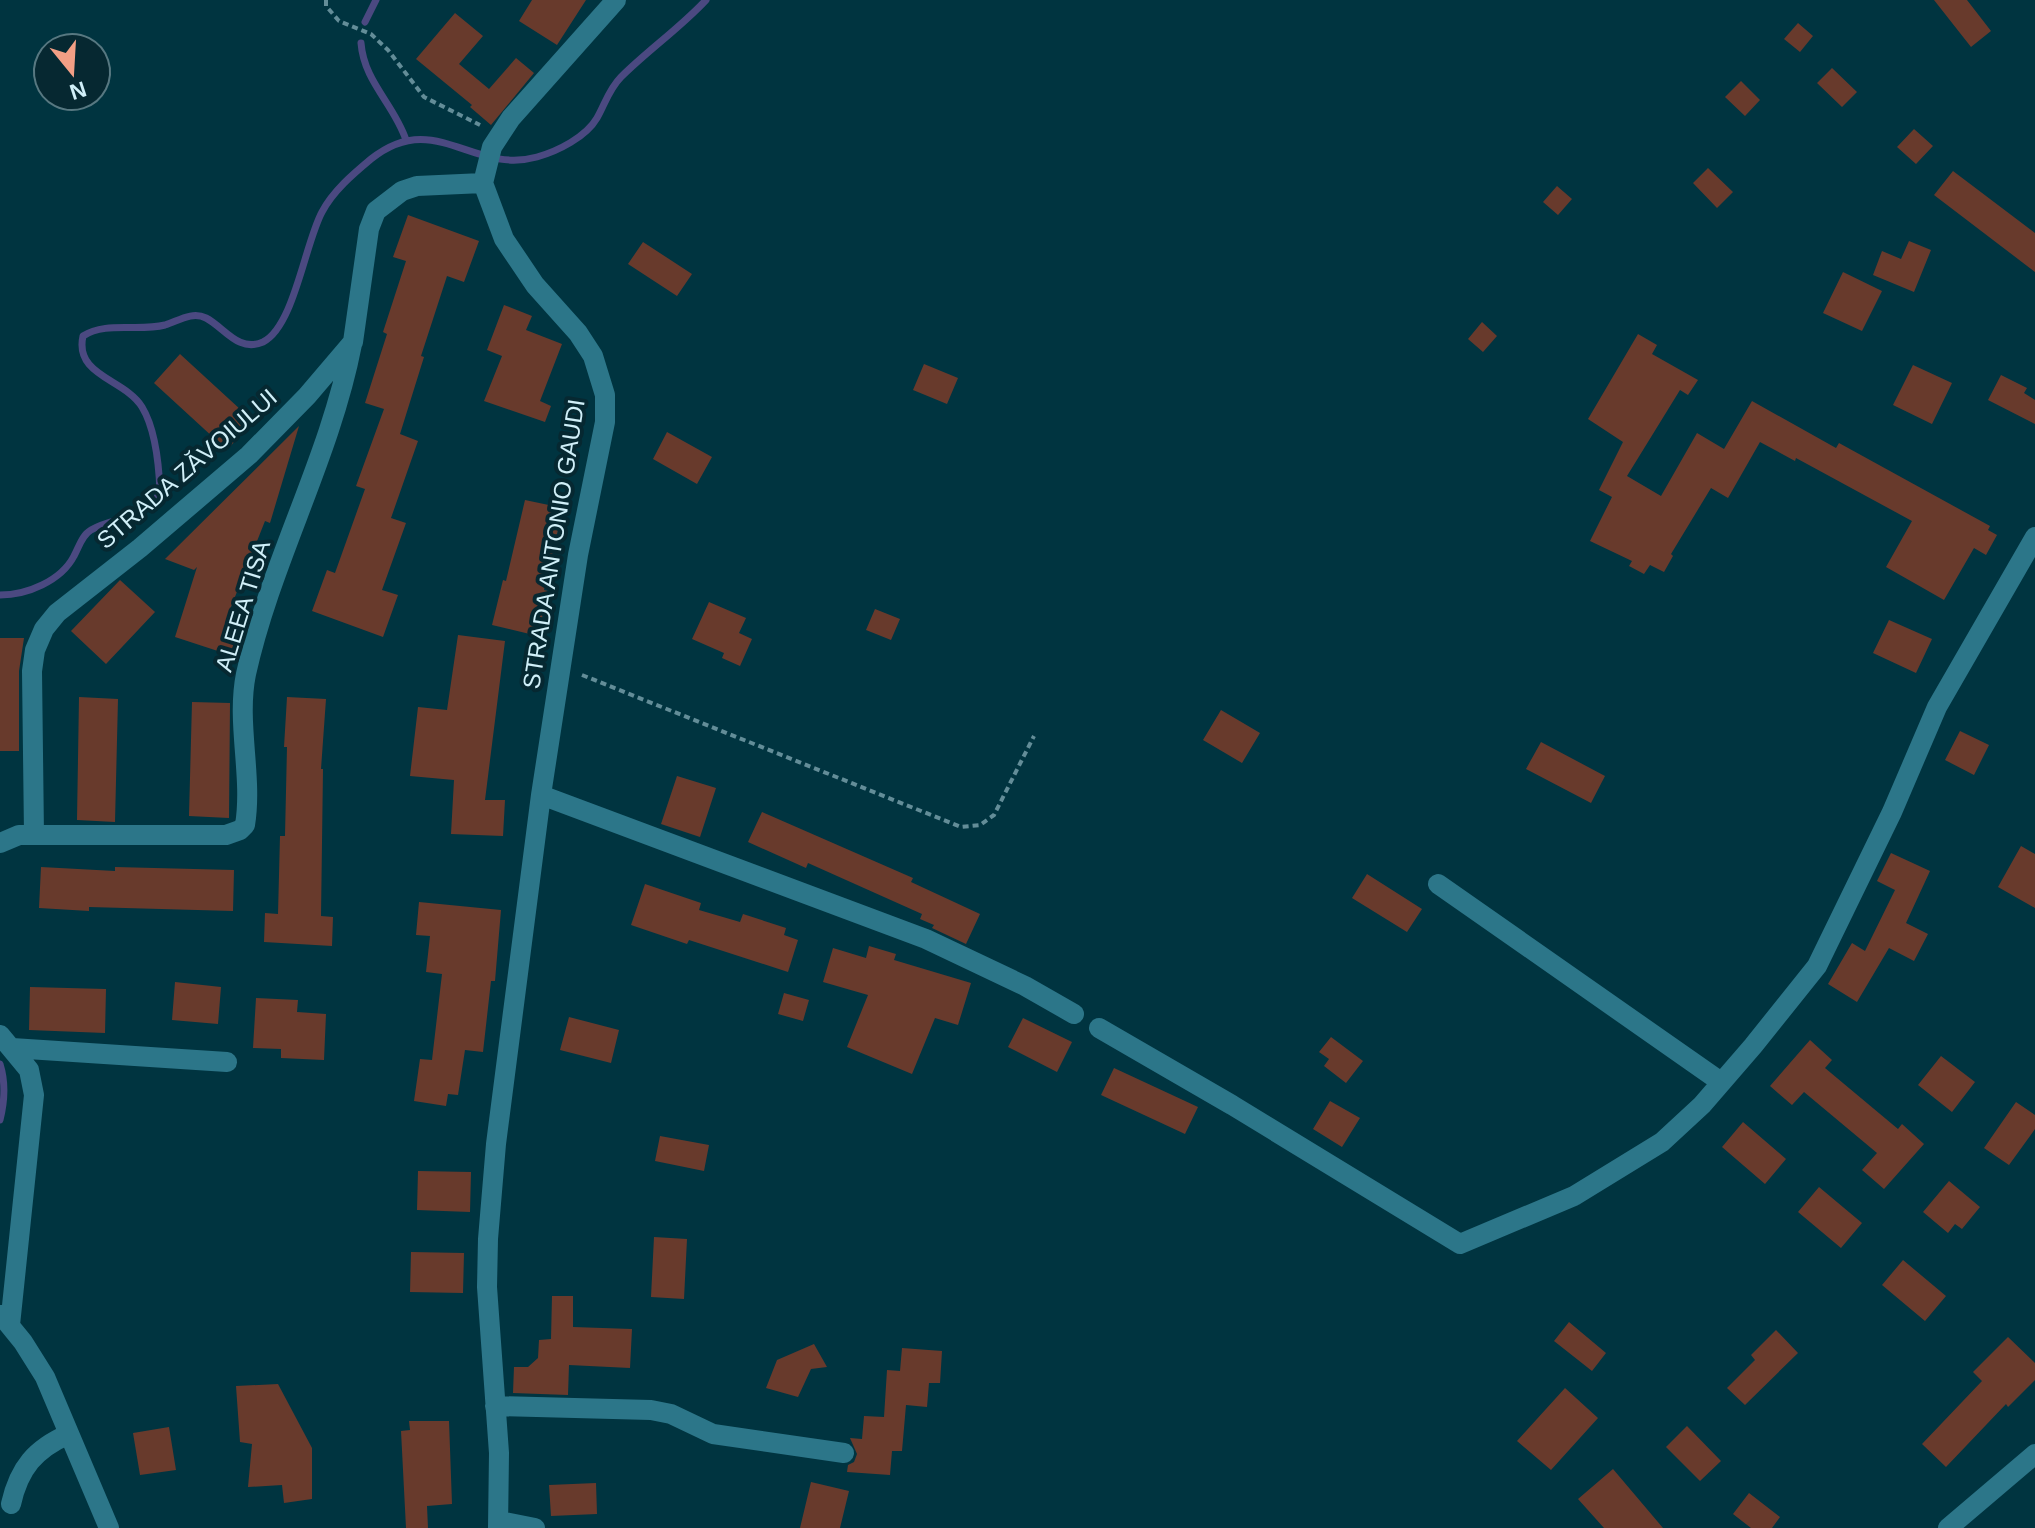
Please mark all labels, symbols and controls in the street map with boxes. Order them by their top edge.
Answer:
north arrow [32,32,112,112]
text: N [67,76,89,105]
street label: STRADA ZĂVOIULUI [91,383,282,554]
street label: STRADA ANTONIO GAUDI [517,397,590,691]
street label: ALEEA TISA [210,537,275,675]

